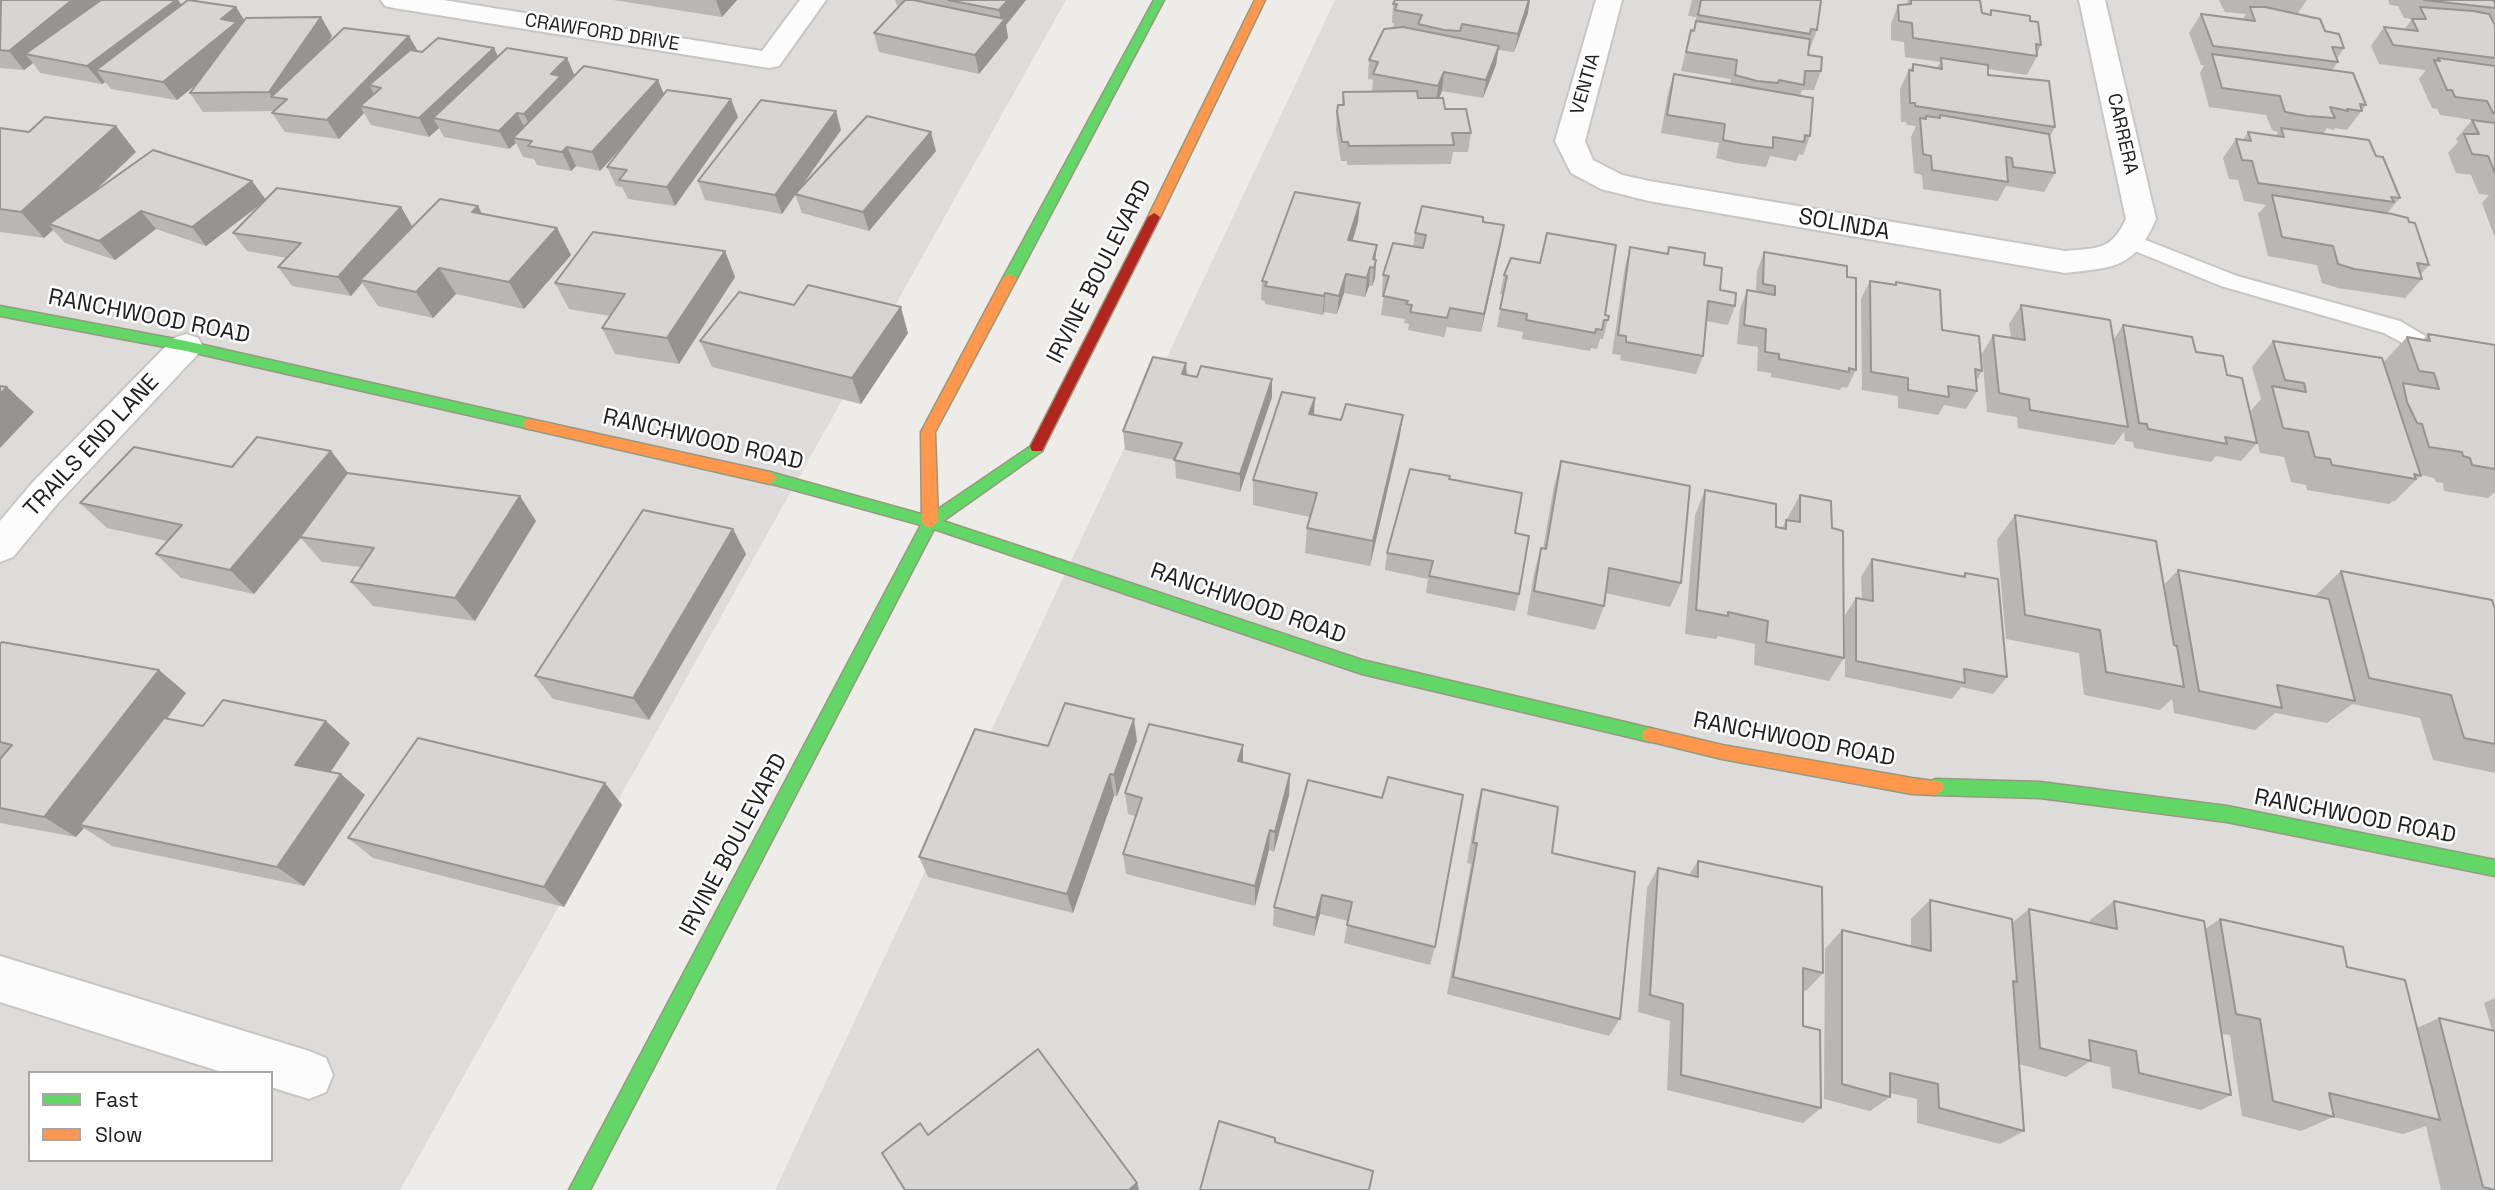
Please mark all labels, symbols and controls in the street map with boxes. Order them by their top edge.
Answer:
street label: CRAWFORD DRIVE [523,10,681,56]
street label: VENTIA [1566,51,1606,117]
street label: CARRERA [2102,91,2142,177]
street label: IRVINE BOULEVARD [1042,176,1158,368]
street label: SOLINDA [1796,203,1892,247]
street label: RANCHWOOD ROAD [46,284,252,350]
street label: TRAILS END LANE [19,369,165,523]
street label: RANCHWOOD ROAD [600,404,806,476]
street label: RANCHWOOD ROAD [1147,558,1349,650]
street label: RANCHWOOD ROAD [1691,707,1897,773]
street label: IRVINE BOULEVARD [674,749,794,941]
street label: RANCHWOOD ROAD [2252,784,2458,850]
legend [28,1071,273,1162]
text: Fast [95,1086,139,1113]
text: Slow [95,1121,143,1148]

